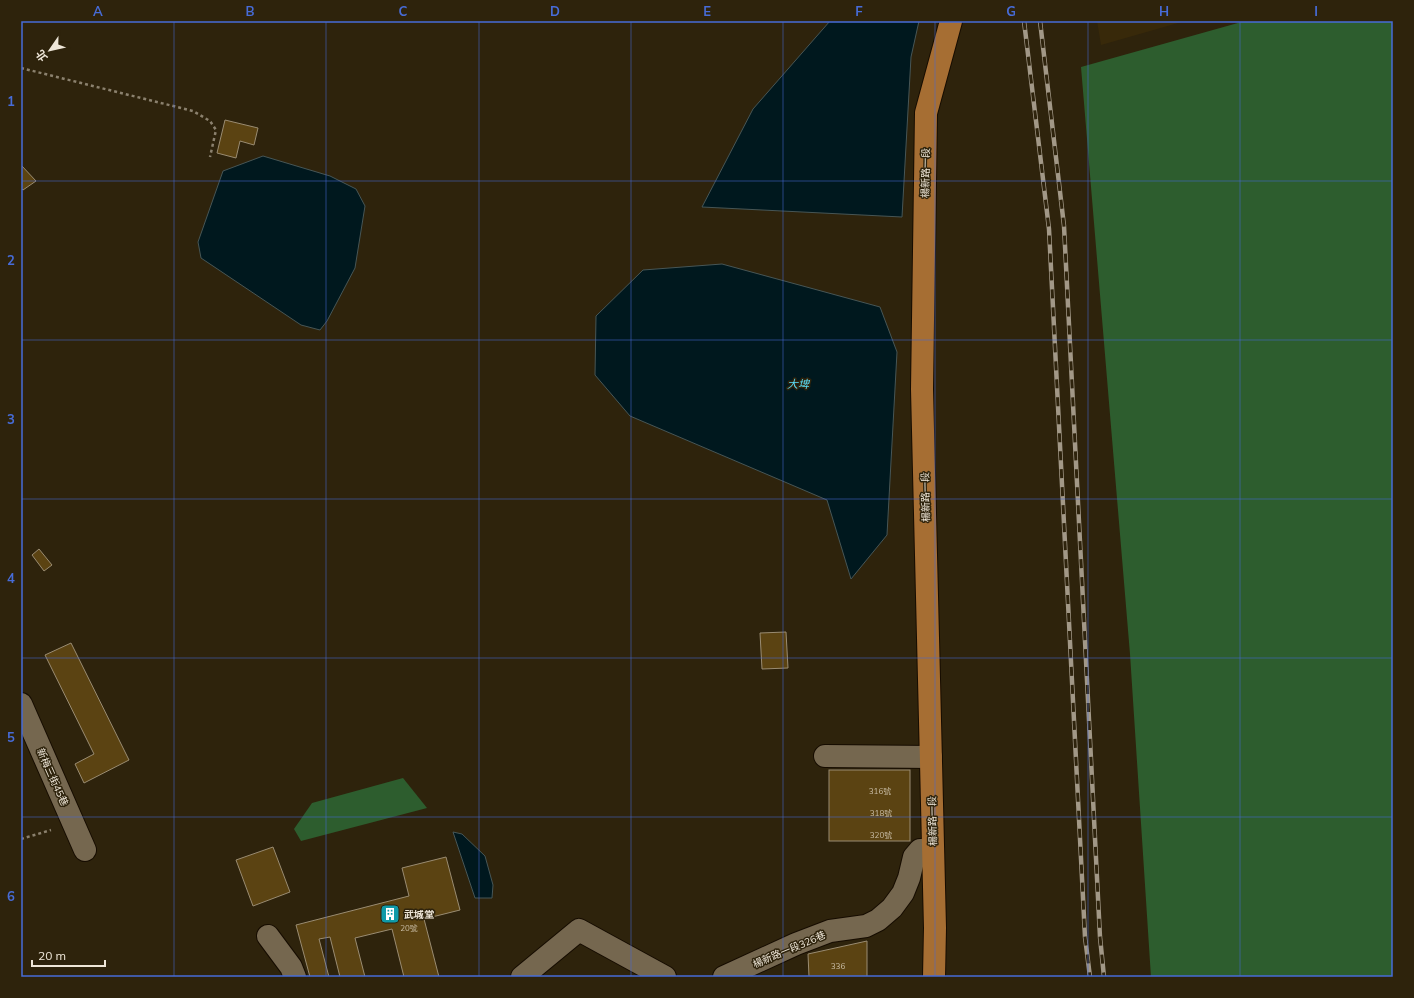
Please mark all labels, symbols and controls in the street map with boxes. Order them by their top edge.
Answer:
text: A [93,3,103,19]
text: B [246,3,255,19]
text: C [399,3,408,19]
text: D [550,3,560,19]
text: E [703,3,711,19]
text: F [855,3,863,19]
text: G [1006,3,1016,19]
text: H [1159,3,1169,19]
text: I [1314,3,1318,19]
north arrow [30,30,70,70]
text: 北 [33,47,51,64]
text: 1 [7,93,15,109]
street label: 楊新路一段 [919,148,932,198]
text: 2 [7,252,15,268]
water label: 大埤 [787,377,811,391]
text: 3 [7,411,15,427]
street label: 楊新路一段 [919,472,932,522]
text: 4 [7,570,15,586]
text: 5 [7,729,15,745]
street label: 新梅三街45巷 [34,746,71,808]
house number: 316號 [869,786,891,796]
street label: 楊新路一段 [926,796,939,846]
house number: 318號 [870,808,892,818]
house number: 320號 [870,830,892,840]
text: 6 [7,888,15,904]
building icon: 武城堂 [379,903,401,925]
place label: 武城堂 [404,908,434,921]
house number: 20號 [400,923,418,933]
street label: 楊新路一段326巷 [751,928,828,971]
scale bar [32,942,105,968]
text: 20 m [38,948,66,963]
house number: 336 [831,961,845,971]

